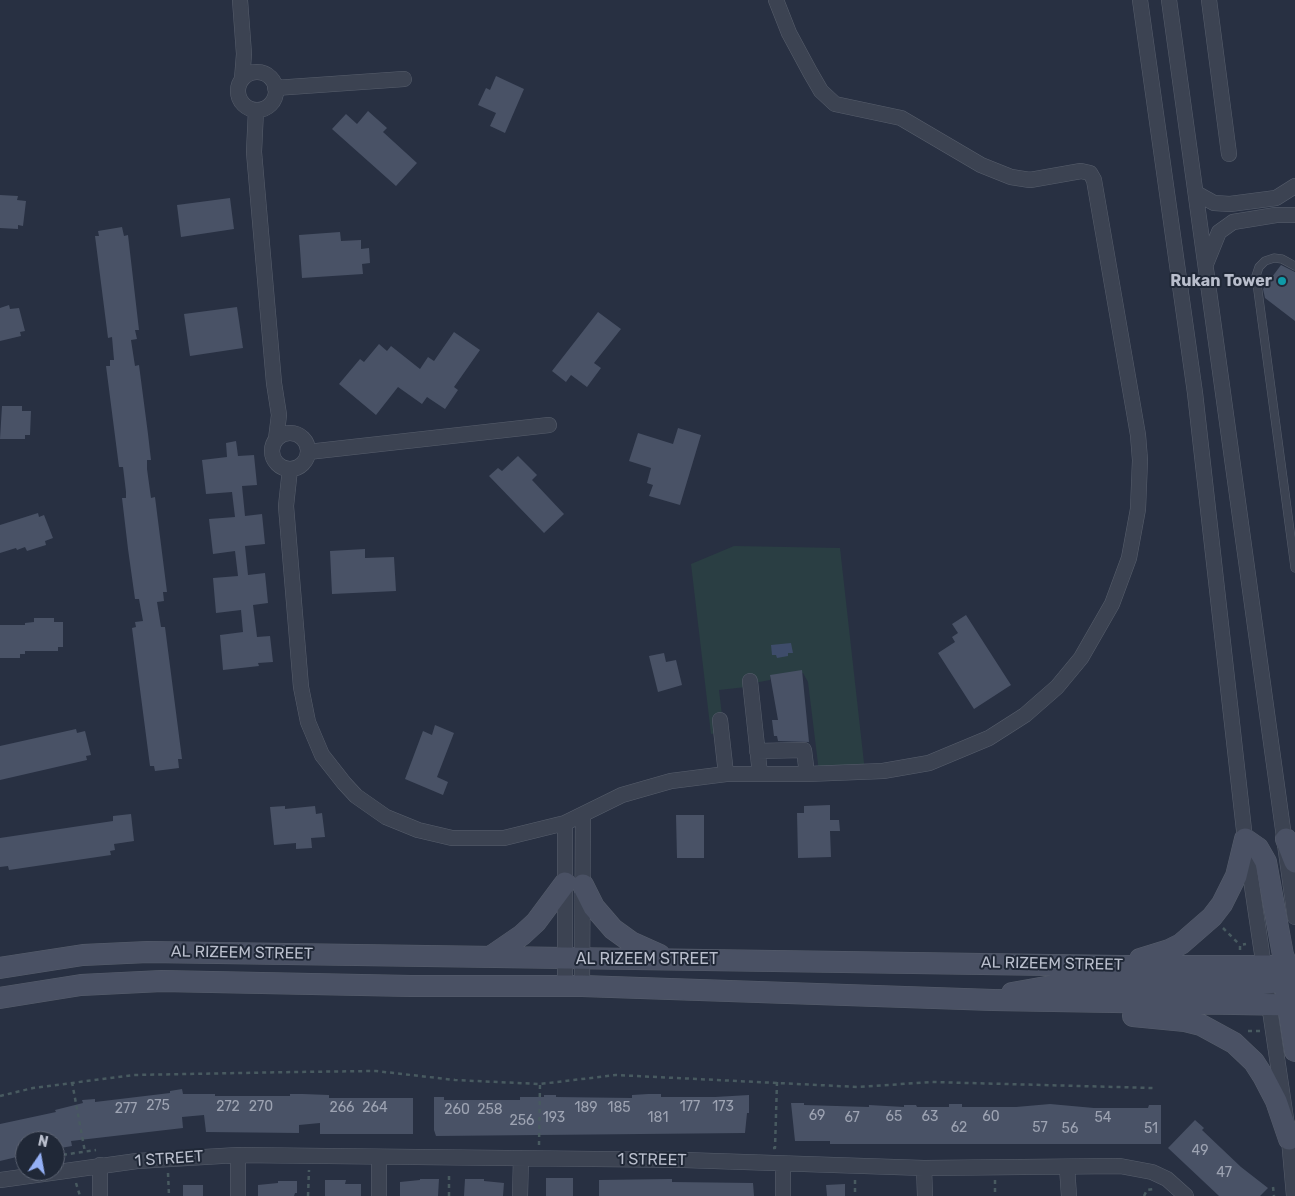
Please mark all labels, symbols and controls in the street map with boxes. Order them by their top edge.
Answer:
place label: Rukan Tower [1170,271,1272,291]
marker: Rukan Tower [1276,275,1288,287]
street label: AL RIZEEM STREET [171,942,313,964]
street label: AL RIZEEM STREET [576,949,718,969]
street label: AL RIZEEM STREET [981,953,1123,975]
house number: 275 [146,1098,170,1114]
house number: 272 [216,1099,240,1115]
house number: 270 [249,1099,273,1115]
house number: 177 [680,1099,700,1115]
house number: 173 [712,1099,734,1115]
house number: 266 [329,1100,355,1116]
house number: 264 [362,1100,388,1116]
house number: 189 [574,1100,598,1116]
house number: 185 [607,1100,631,1116]
house number: 277 [115,1101,137,1117]
house number: 260 [444,1102,470,1118]
house number: 258 [477,1102,503,1118]
house number: 69 [809,1108,825,1124]
house number: 65 [886,1109,902,1125]
house number: 63 [922,1109,938,1125]
house number: 60 [982,1109,1000,1125]
house number: 193 [543,1110,565,1126]
house number: 181 [648,1110,668,1126]
house number: 67 [844,1110,860,1126]
house number: 54 [1094,1110,1112,1126]
house number: 256 [510,1113,534,1129]
house number: 62 [951,1120,967,1136]
house number: 57 [1032,1120,1048,1136]
house number: 56 [1062,1121,1078,1137]
house number: 51 [1144,1121,1158,1137]
north arrow [15,1131,65,1181]
text: N [36,1132,50,1151]
house number: 49 [1192,1143,1208,1159]
street label: 1 STREET [134,1147,204,1171]
street label: 1 STREET [617,1150,687,1170]
house number: 47 [1216,1165,1232,1181]

